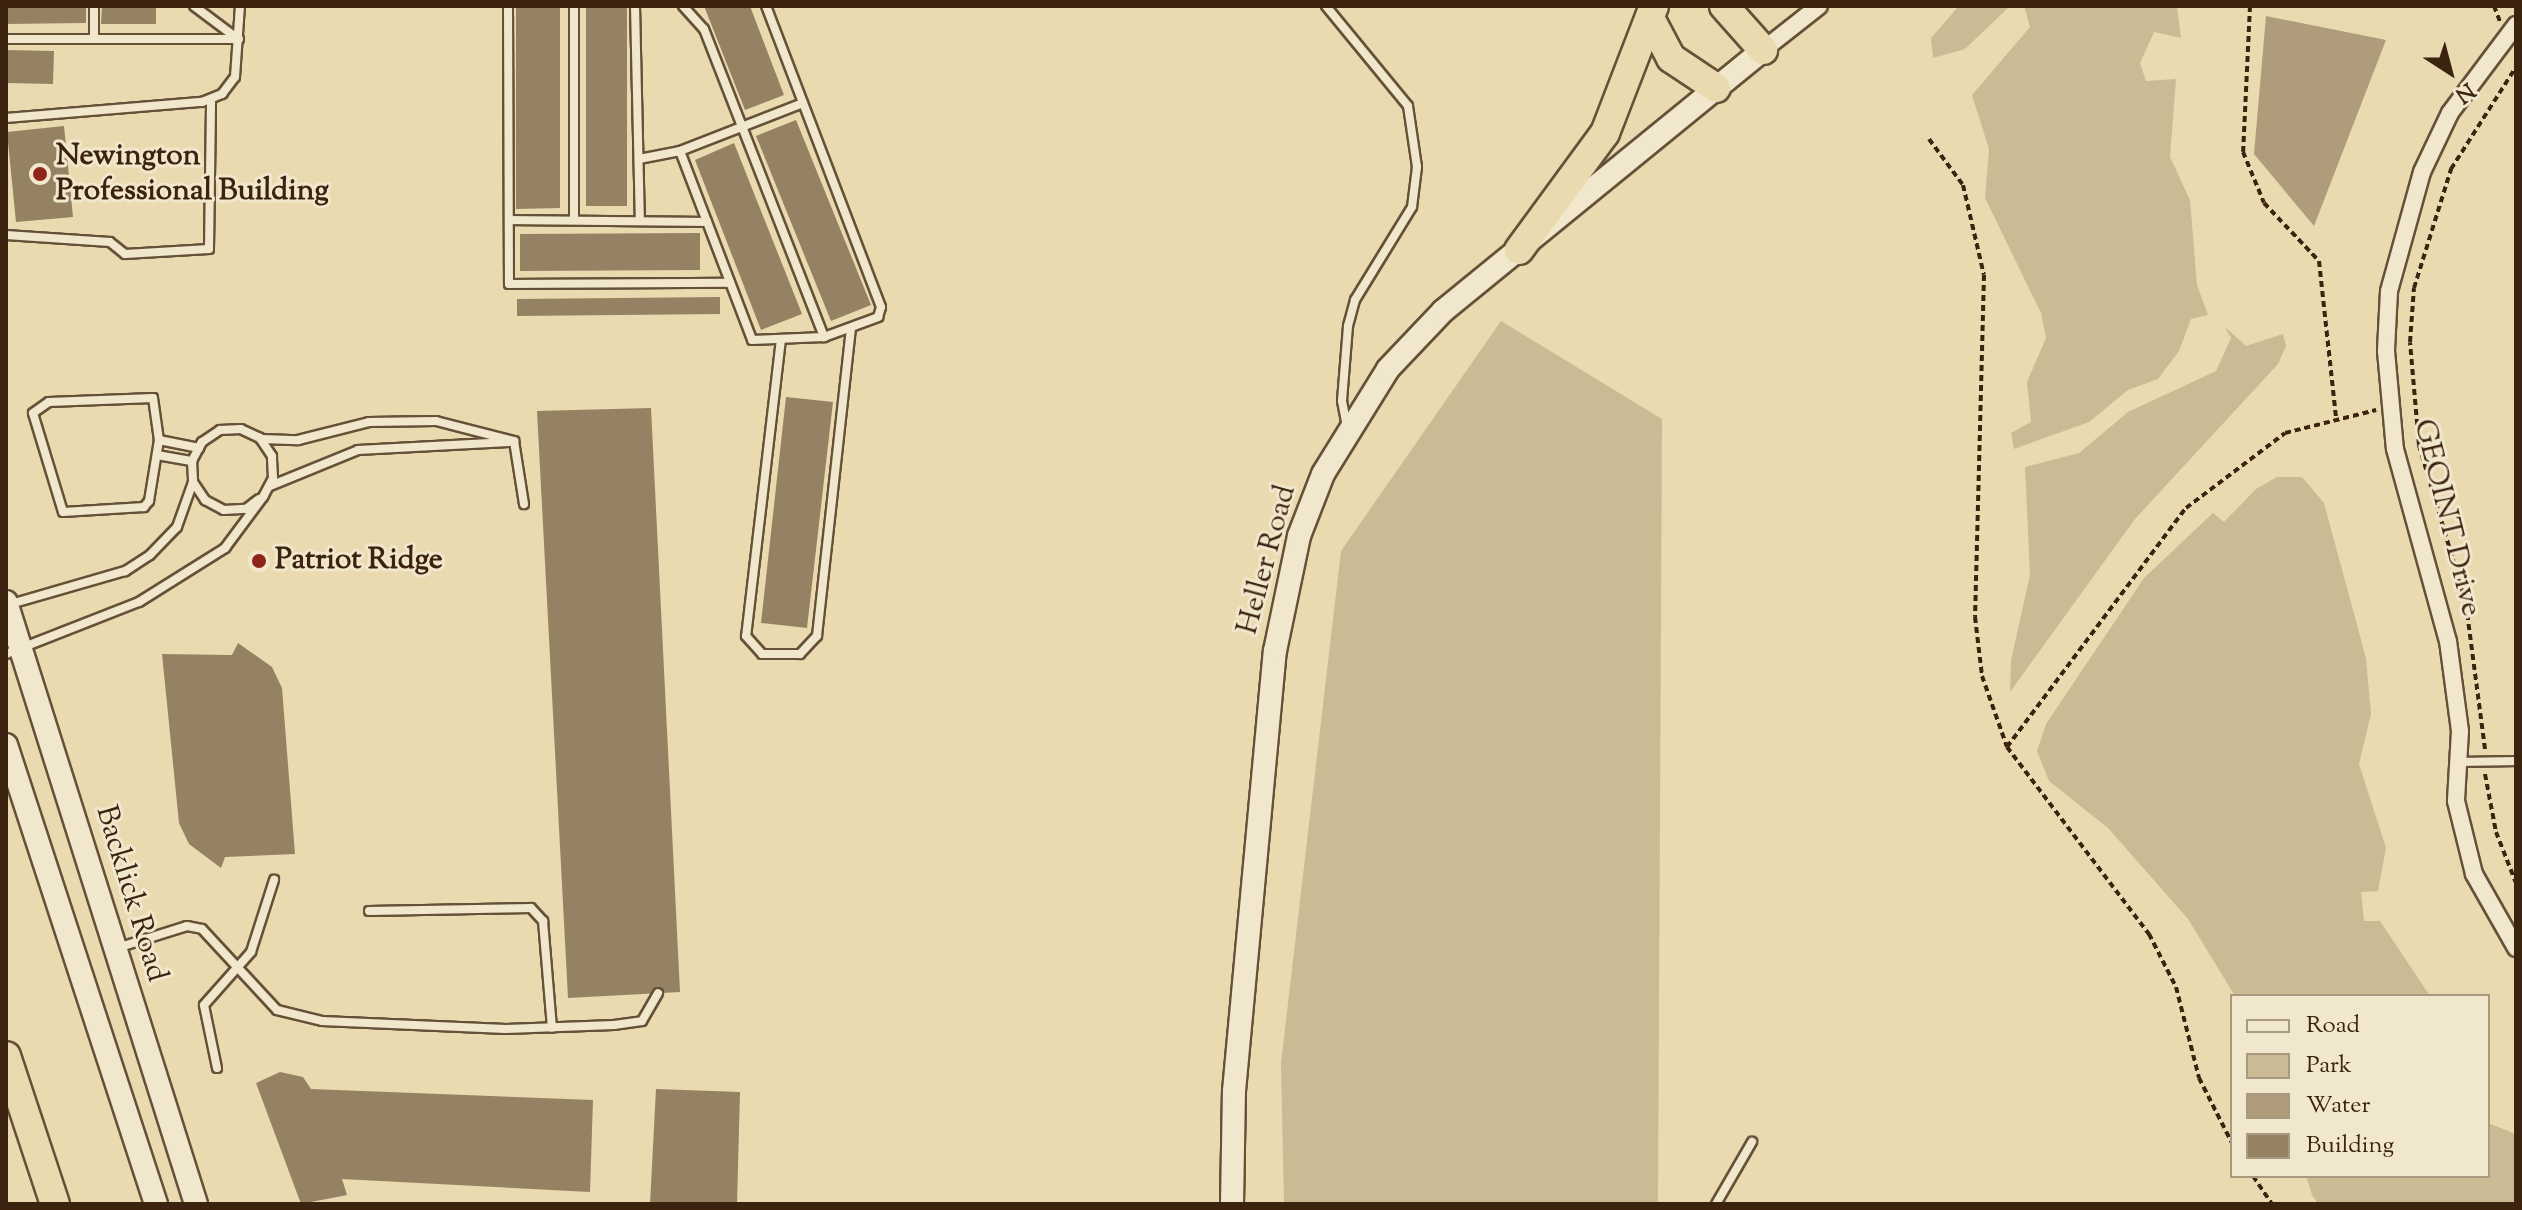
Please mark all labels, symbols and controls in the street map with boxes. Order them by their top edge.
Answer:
north arrow [2410,32,2490,112]
text: N [2448,73,2481,110]
place label: Newington Professional Building [56,139,329,210]
marker: Newington Professional Building [31,165,49,183]
street label: GEOINT Drive [2404,416,2488,620]
street label: Heller Road [1231,481,1305,639]
place label: Patriot Ridge [275,543,443,579]
marker: Patriot Ridge [250,552,268,570]
street label: Backlick Road [86,802,174,986]
legend [2230,994,2490,1178]
text: Road [2306,1009,2360,1043]
text: Park [2306,1049,2352,1083]
text: Water [2306,1089,2370,1123]
text: Building [2306,1129,2394,1163]

